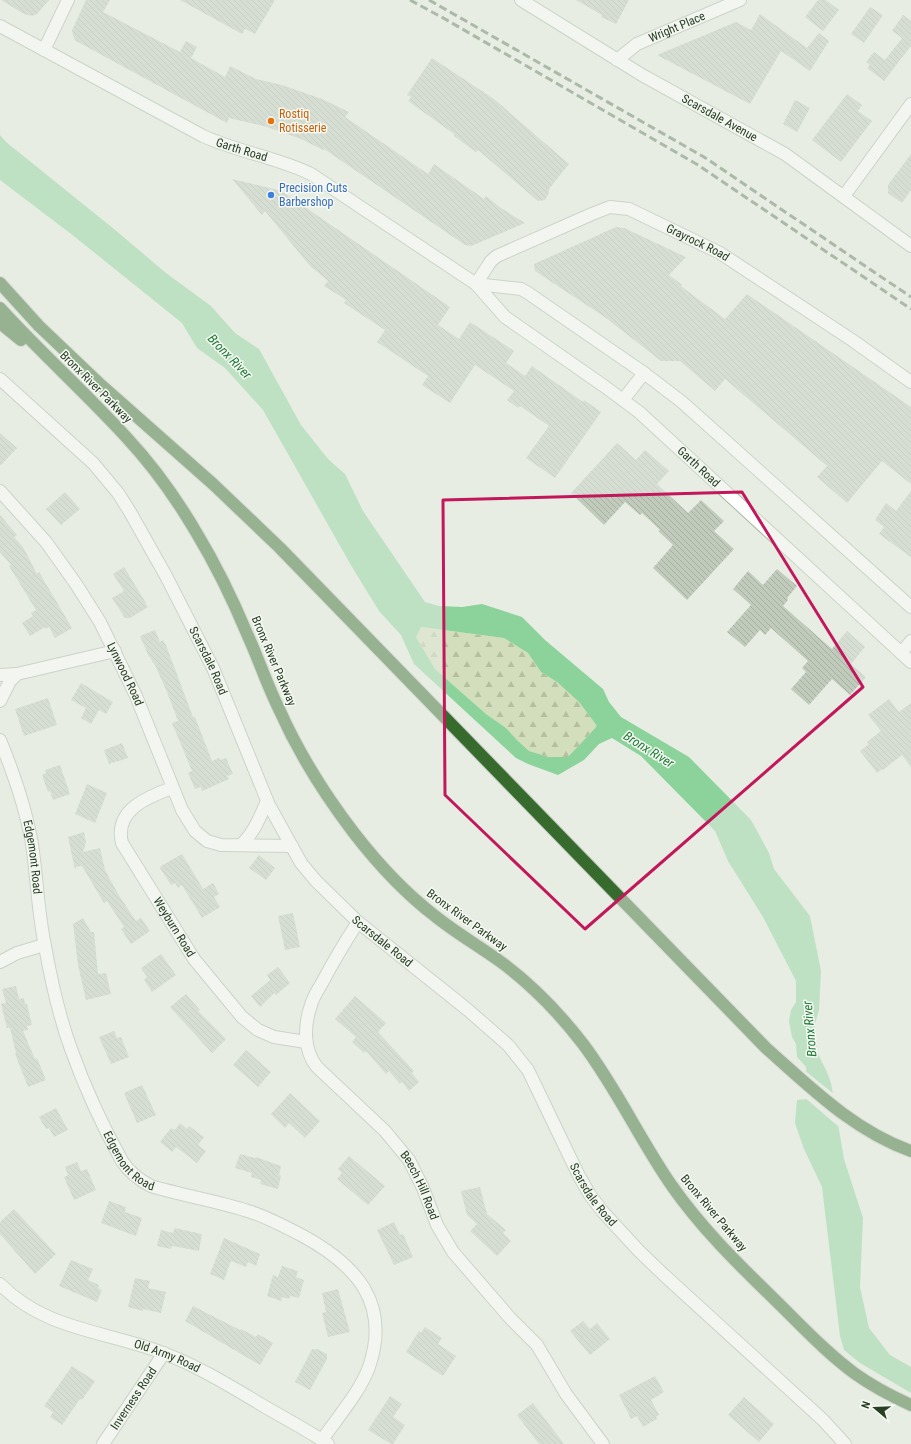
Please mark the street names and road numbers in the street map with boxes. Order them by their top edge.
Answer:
street label: Wright Place [647,9,708,45]
street label: Scarsdale Avenue [679,91,760,145]
street label: Garth Road [214,135,269,164]
street label: Grayrock Road [664,221,732,264]
street label: Bronx River Parkway [57,348,135,426]
street label: Garth Road [674,444,723,490]
street label: Bronx River Parkway [249,614,299,708]
street label: Scarsdale Road [186,624,230,697]
street label: Lynwood Road [104,640,146,708]
street label: Edgemont Road [20,819,45,895]
street label: Bronx River Parkway [424,886,510,954]
street label: Weyburn Road [151,895,198,960]
street label: Scarsdale Road [349,913,415,970]
street label: Edgemont Road [100,1129,156,1194]
street label: Beech Hill Road [397,1148,441,1222]
street label: Scarsdale Road [567,1161,620,1229]
street label: Bronx River Parkway [678,1172,750,1254]
street label: Old Army Road [132,1337,203,1376]
street label: Inverness Road [108,1364,160,1432]

